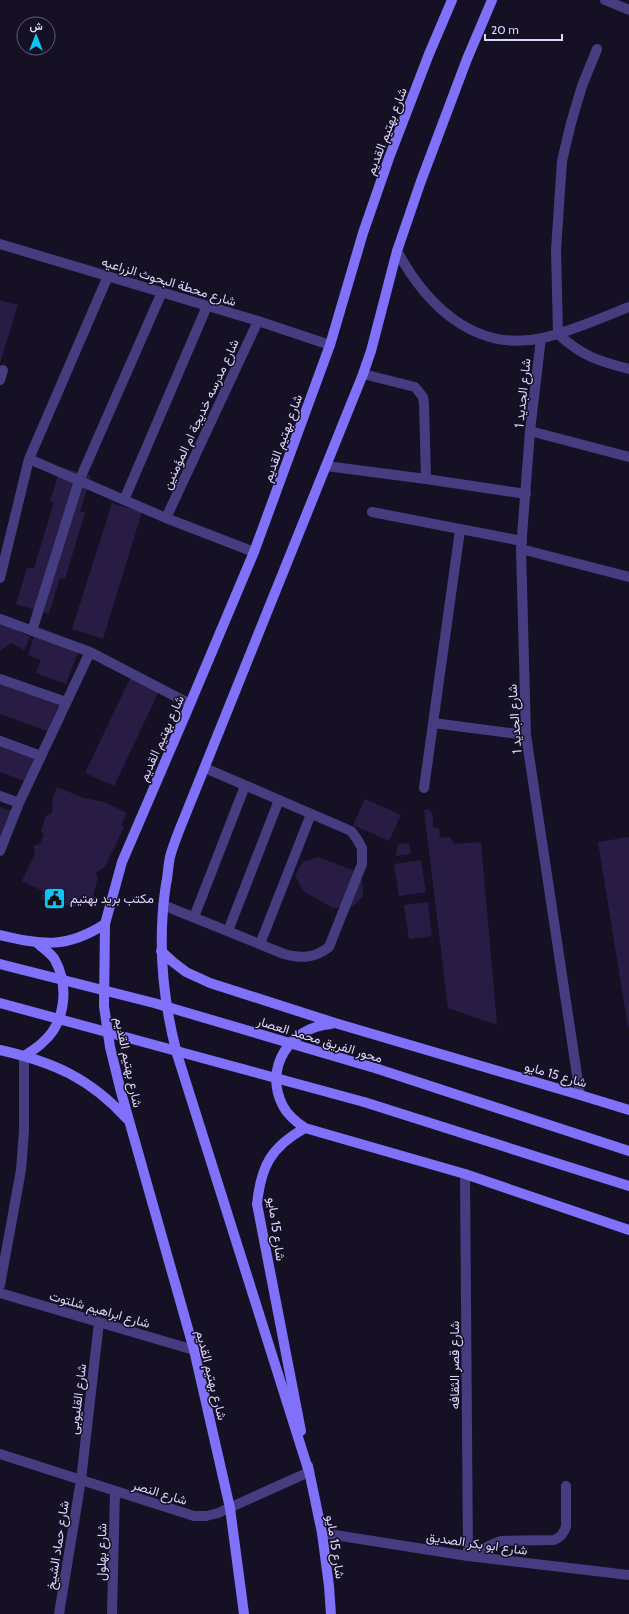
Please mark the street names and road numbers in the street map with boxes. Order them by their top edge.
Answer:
street label: شارع بهتيم القديم [362,85,412,178]
street label: شارع محطة البحوث الزراعيه [99,253,238,311]
street label: شارع مدرسه خديجة ام المؤمنين [158,336,244,493]
street label: شارع الجديد 1 [510,357,536,429]
street label: شارع بهتيم القديم [259,392,307,485]
street label: شارع الجديد 1 [504,684,526,754]
street label: شارع بهتيم القديم [135,693,189,784]
street label: محور الفريق محمد العصار [254,1012,385,1067]
street label: شارع بهتيم القديم [110,1015,146,1109]
street label: شارع 15 مايو [522,1057,589,1092]
street label: شارع 15 مايو [263,1196,289,1262]
street label: شارع ابراهيم شلتوت [47,1287,152,1333]
street label: شارع قصر الثقافه [446,1321,464,1409]
street label: شارع بهتيم القديم [191,1328,231,1422]
street label: شارع القليوبى [65,1363,91,1436]
street label: شارع النصر [129,1476,189,1510]
street label: شارع حماد الشيخ [42,1499,74,1591]
street label: شارع 15 مايو [321,1514,349,1580]
street label: شارع بهلول [92,1523,112,1581]
street label: شارع ابو بكر الصديق [425,1528,529,1560]

